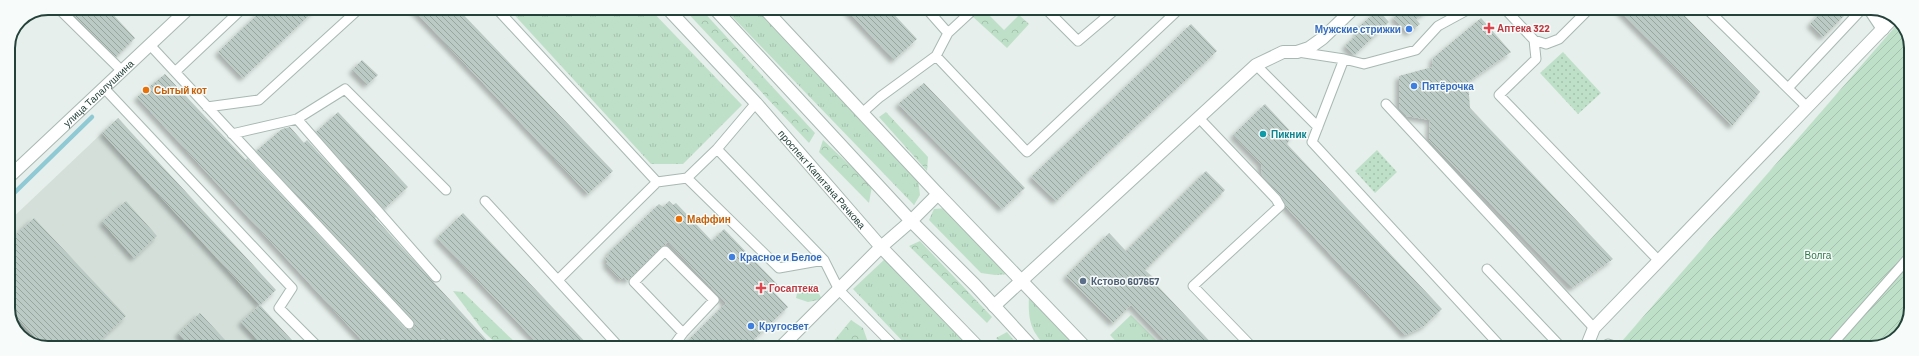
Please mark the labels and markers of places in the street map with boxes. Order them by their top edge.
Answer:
place label: Аптека 322 [1497,22,1550,34]
place label: Мужские стрижки [1315,23,1401,35]
marker: Аптека 322 [1484,23,1494,33]
marker: Мужские стрижки [1404,24,1414,34]
place label: Пятёрочка [1422,80,1474,92]
marker: Пятёрочка [1409,81,1419,91]
place label: Сытый кот [154,84,207,96]
marker: Сытый кот [141,85,151,95]
place label: Пикник [1271,128,1308,140]
marker: Пикник [1258,129,1268,139]
place label: Маффин [687,213,731,225]
marker: Маффин [674,214,684,224]
place label: Красное и Белое [740,251,822,263]
marker: Красное и Белое [727,252,737,262]
place label: Кстово 607657 [1091,275,1159,287]
marker: Кстово 607657 [1078,276,1088,286]
place label: Госаптека [769,282,819,294]
marker: Госаптека [756,283,766,293]
place label: Кругосвет [759,320,809,332]
marker: Кругосвет [746,321,756,331]

